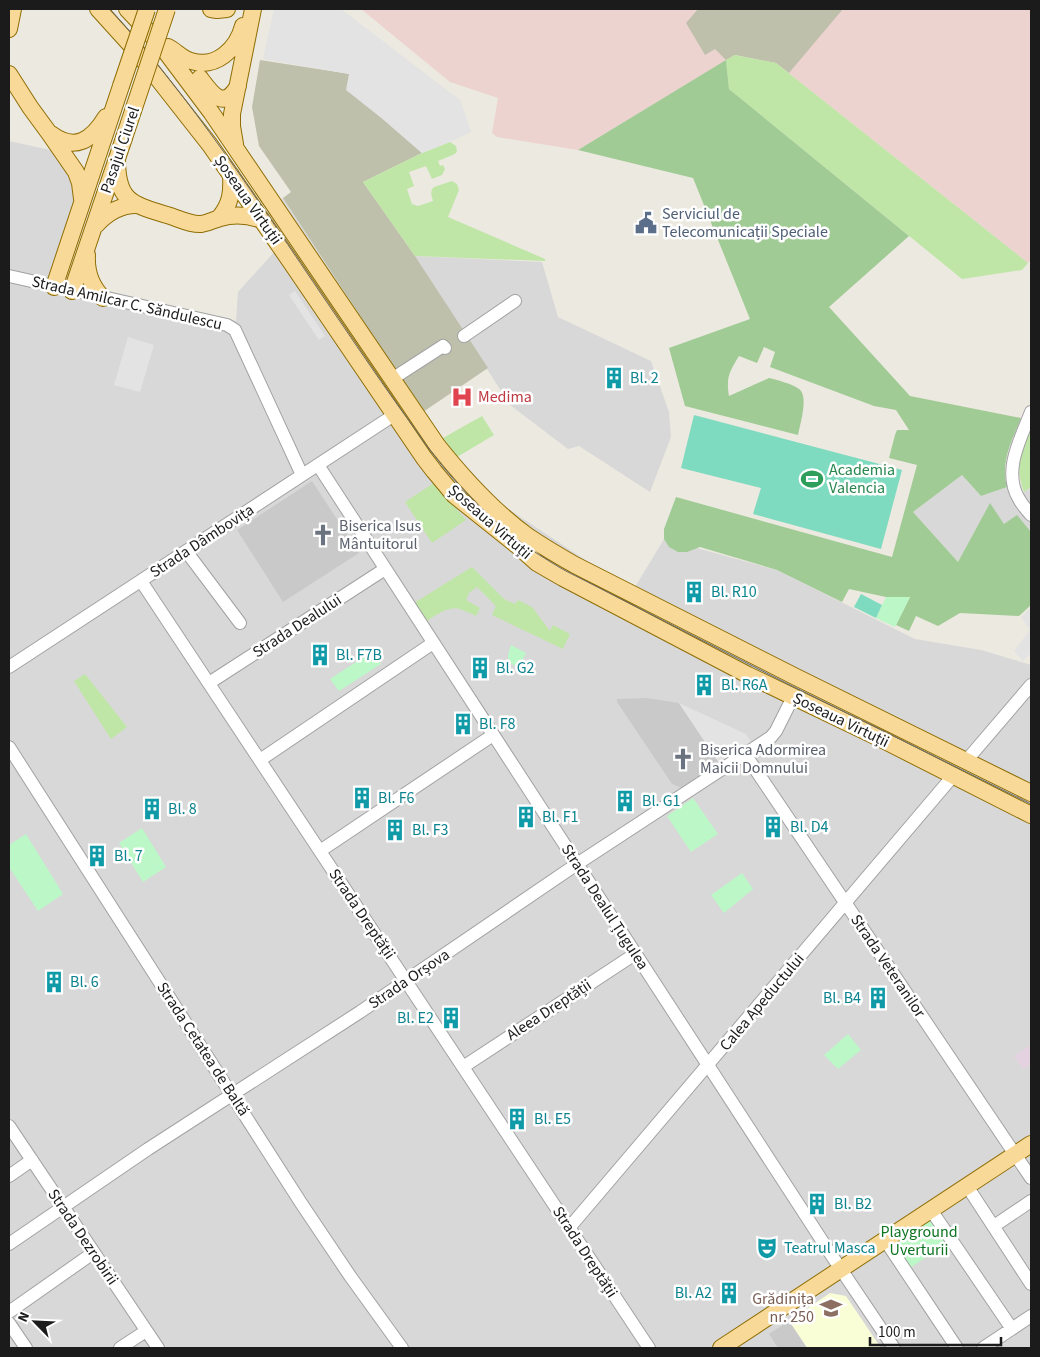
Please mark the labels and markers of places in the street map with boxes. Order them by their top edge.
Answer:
place label: Serviciul de Telecomunicații Speciale [662,203,828,243]
public building icon: Serviciul de Telecomunicații Speciale [633,210,659,236]
building icon: Bl. 2 [601,365,627,391]
place label: Bl. 2 [630,367,659,389]
hospital icon: Medima [449,384,475,410]
place label: Medima [478,386,532,408]
place label: Academia Valencia [829,459,895,499]
sports icon: Academia Valencia [799,466,825,492]
place label: Biserica Isus Mântuitorul [339,515,421,555]
church icon: Biserica Isus Mântuitorul [310,522,336,548]
building icon: Bl. R10 [681,579,707,605]
place label: Bl. R10 [711,581,757,603]
building icon: Bl. F7B [307,642,333,668]
place label: Bl. F7B [336,644,382,666]
building icon: Bl. G2 [467,655,493,681]
place label: Bl. G2 [496,657,535,679]
building icon: Bl. R6A [691,672,717,698]
place label: Bl. R6A [721,674,768,696]
building icon: Bl. F8 [450,711,476,737]
place label: Bl. F8 [479,713,516,735]
place label: Biserica Adormirea Maicii Domnului [700,739,826,779]
church icon: Biserica Adormirea Maicii Domnului [670,746,696,772]
building icon: Bl. F6 [349,785,375,811]
place label: Bl. F6 [378,787,415,809]
building icon: Bl. G1 [612,788,638,814]
place label: Bl. G1 [642,790,681,812]
building icon: Bl. 8 [139,796,165,822]
place label: Bl. 8 [168,798,197,820]
building icon: Bl. F1 [513,804,539,830]
place label: Bl. F1 [542,806,579,828]
building icon: Bl. D4 [760,814,786,840]
place label: Bl. D4 [790,816,829,838]
building icon: Bl. F3 [382,817,408,843]
place label: Bl. F3 [412,819,449,841]
building icon: Bl. 7 [84,843,110,869]
place label: Bl. 7 [114,845,143,867]
building icon: Bl. 6 [41,969,67,995]
place label: Bl. 6 [70,971,99,993]
building icon: Bl. B4 [865,985,891,1011]
place label: Bl. B4 [823,987,861,1009]
building icon: Bl. E2 [438,1005,464,1031]
place label: Bl. E2 [397,1007,434,1029]
building icon: Bl. E5 [504,1106,530,1132]
place label: Bl. E5 [534,1108,571,1130]
building icon: Bl. B2 [804,1191,830,1217]
place label: Bl. B2 [834,1193,872,1215]
theatre icon: Teatrul Masca [754,1235,780,1261]
place label: Teatrul Masca [784,1237,876,1259]
building icon: Bl. A2 [716,1280,742,1306]
place label: Bl. A2 [675,1282,712,1304]
place label: Grădinița nr. 250 [752,1288,814,1328]
school or university icon: Grădinița nr. 250 [818,1295,844,1321]

